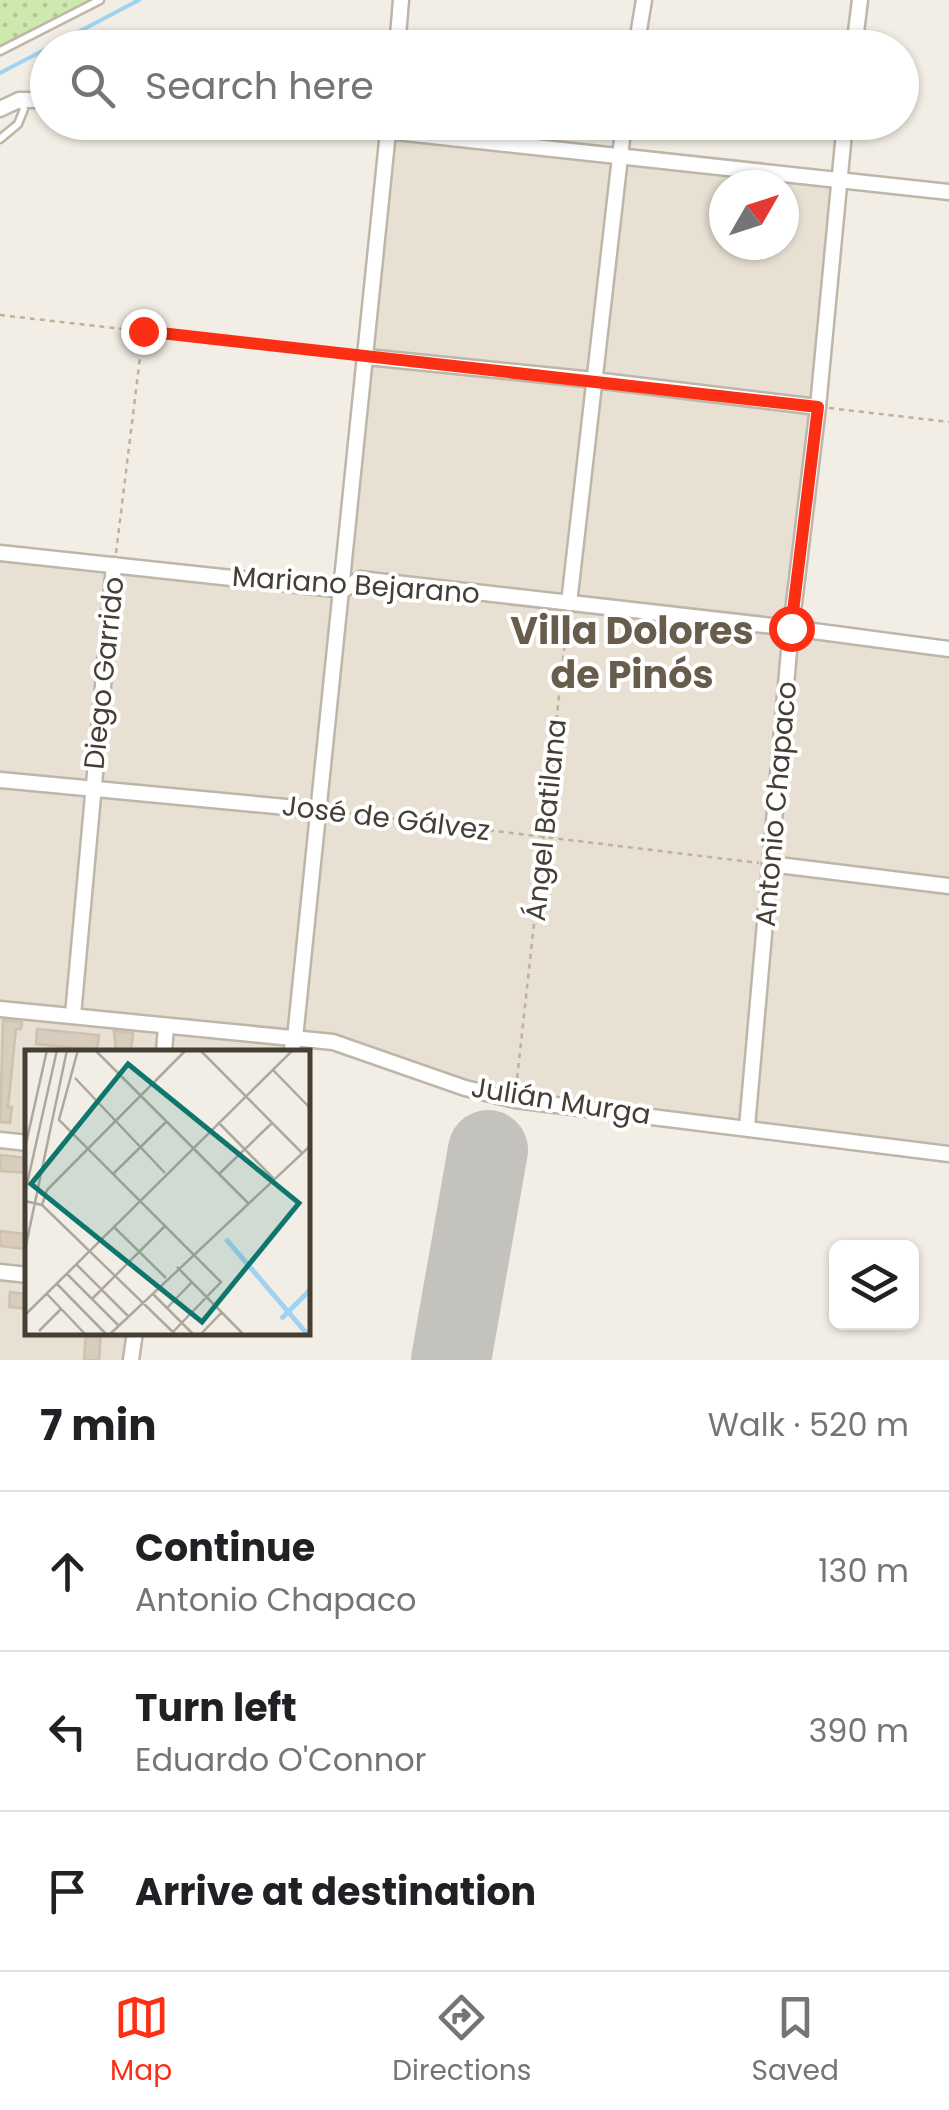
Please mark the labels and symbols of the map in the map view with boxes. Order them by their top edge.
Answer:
north arrow [709,170,799,260]
route end [121,309,167,355]
street label: Mariano Bejarano [231,557,481,613]
street label: Diego Garrido [74,575,134,771]
district label: Villa Dolores de Pinós [510,604,754,701]
route start [769,606,815,652]
street label: Antonio Chapaco [746,680,806,928]
street label: Ángel Batilana [516,717,576,923]
street label: José de Gálvez [280,786,492,850]
inset map [25,1050,310,1335]
street label: Julián Murga [468,1068,654,1134]

